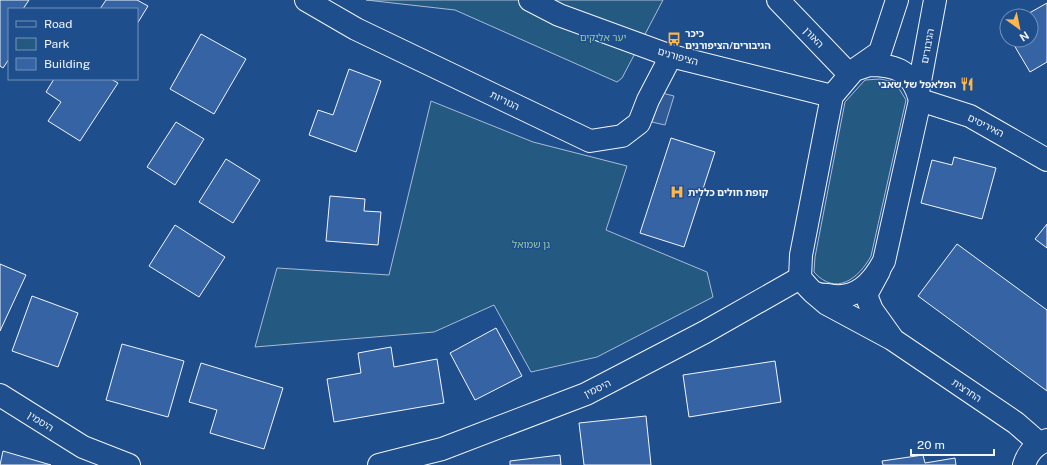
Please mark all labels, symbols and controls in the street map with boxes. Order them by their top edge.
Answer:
legend [8,8,138,80]
north arrow [999,8,1039,48]
text: Road [44,17,72,31]
street label: האורן [801,24,827,50]
place label: כיכר הגיבורים/הציפורנים [685,27,771,51]
street label: הגיבורים [918,28,936,64]
text: N [1018,29,1031,44]
park label: יער אליקים [580,31,626,43]
bus stop icon: כיכר הגיבורים/הציפורנים [666,31,682,47]
text: Park [44,37,70,51]
street label: הציפורנים [656,44,700,68]
text: Building [44,57,90,71]
restaurant icon: הפלאפל של שאבי [959,76,975,92]
place label: הפלאפל של שאבי [878,78,956,90]
street label: הנוריות [488,88,522,112]
street label: האיריסים [966,111,1006,139]
hospital icon: קופת חולים כללית [669,184,685,200]
place label: קופת חולים כללית [688,186,769,198]
park label: גן שמואל [512,238,550,250]
street label: היסמין [582,376,612,400]
street label: החרצית [950,376,984,404]
street label: היסמין [26,408,56,434]
scale bar [911,431,994,457]
text: 20 m [917,438,945,452]

